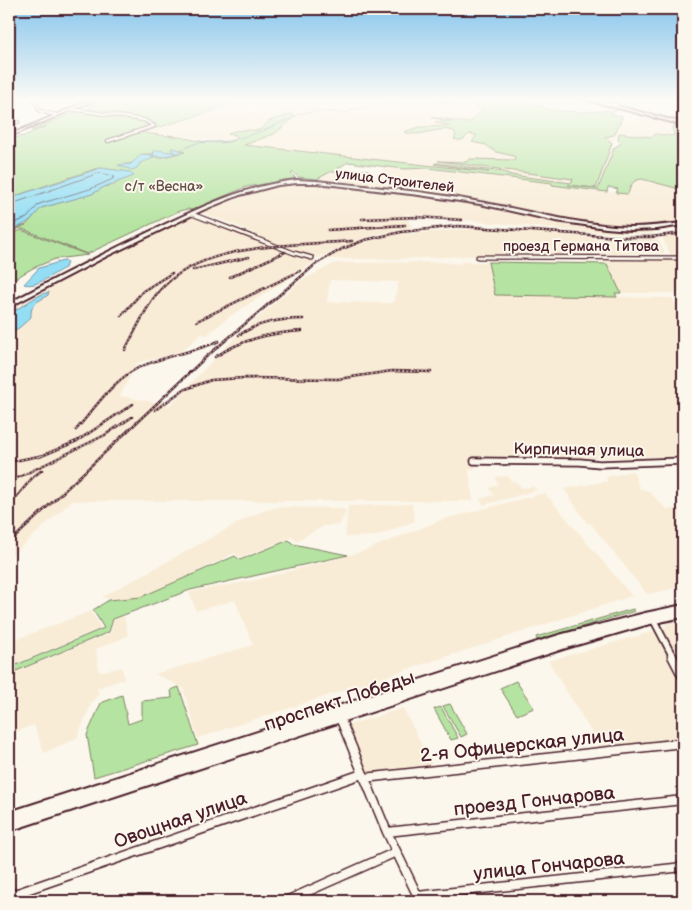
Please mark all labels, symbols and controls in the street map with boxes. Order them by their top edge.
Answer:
street label: улица Строителей [335,165,455,196]
park label: с/т «Весна» [125,178,203,195]
street label: проезд Германа Титова [503,238,660,255]
street label: Кирпичная улица [513,440,645,461]
street label: проспект Победы [261,666,418,737]
street label: 2-я Офицерская улица [419,723,625,768]
street label: проезд Гончарова [452,782,616,821]
street label: Овощная улица [111,787,250,854]
street label: улица Гончарова [473,847,626,886]

